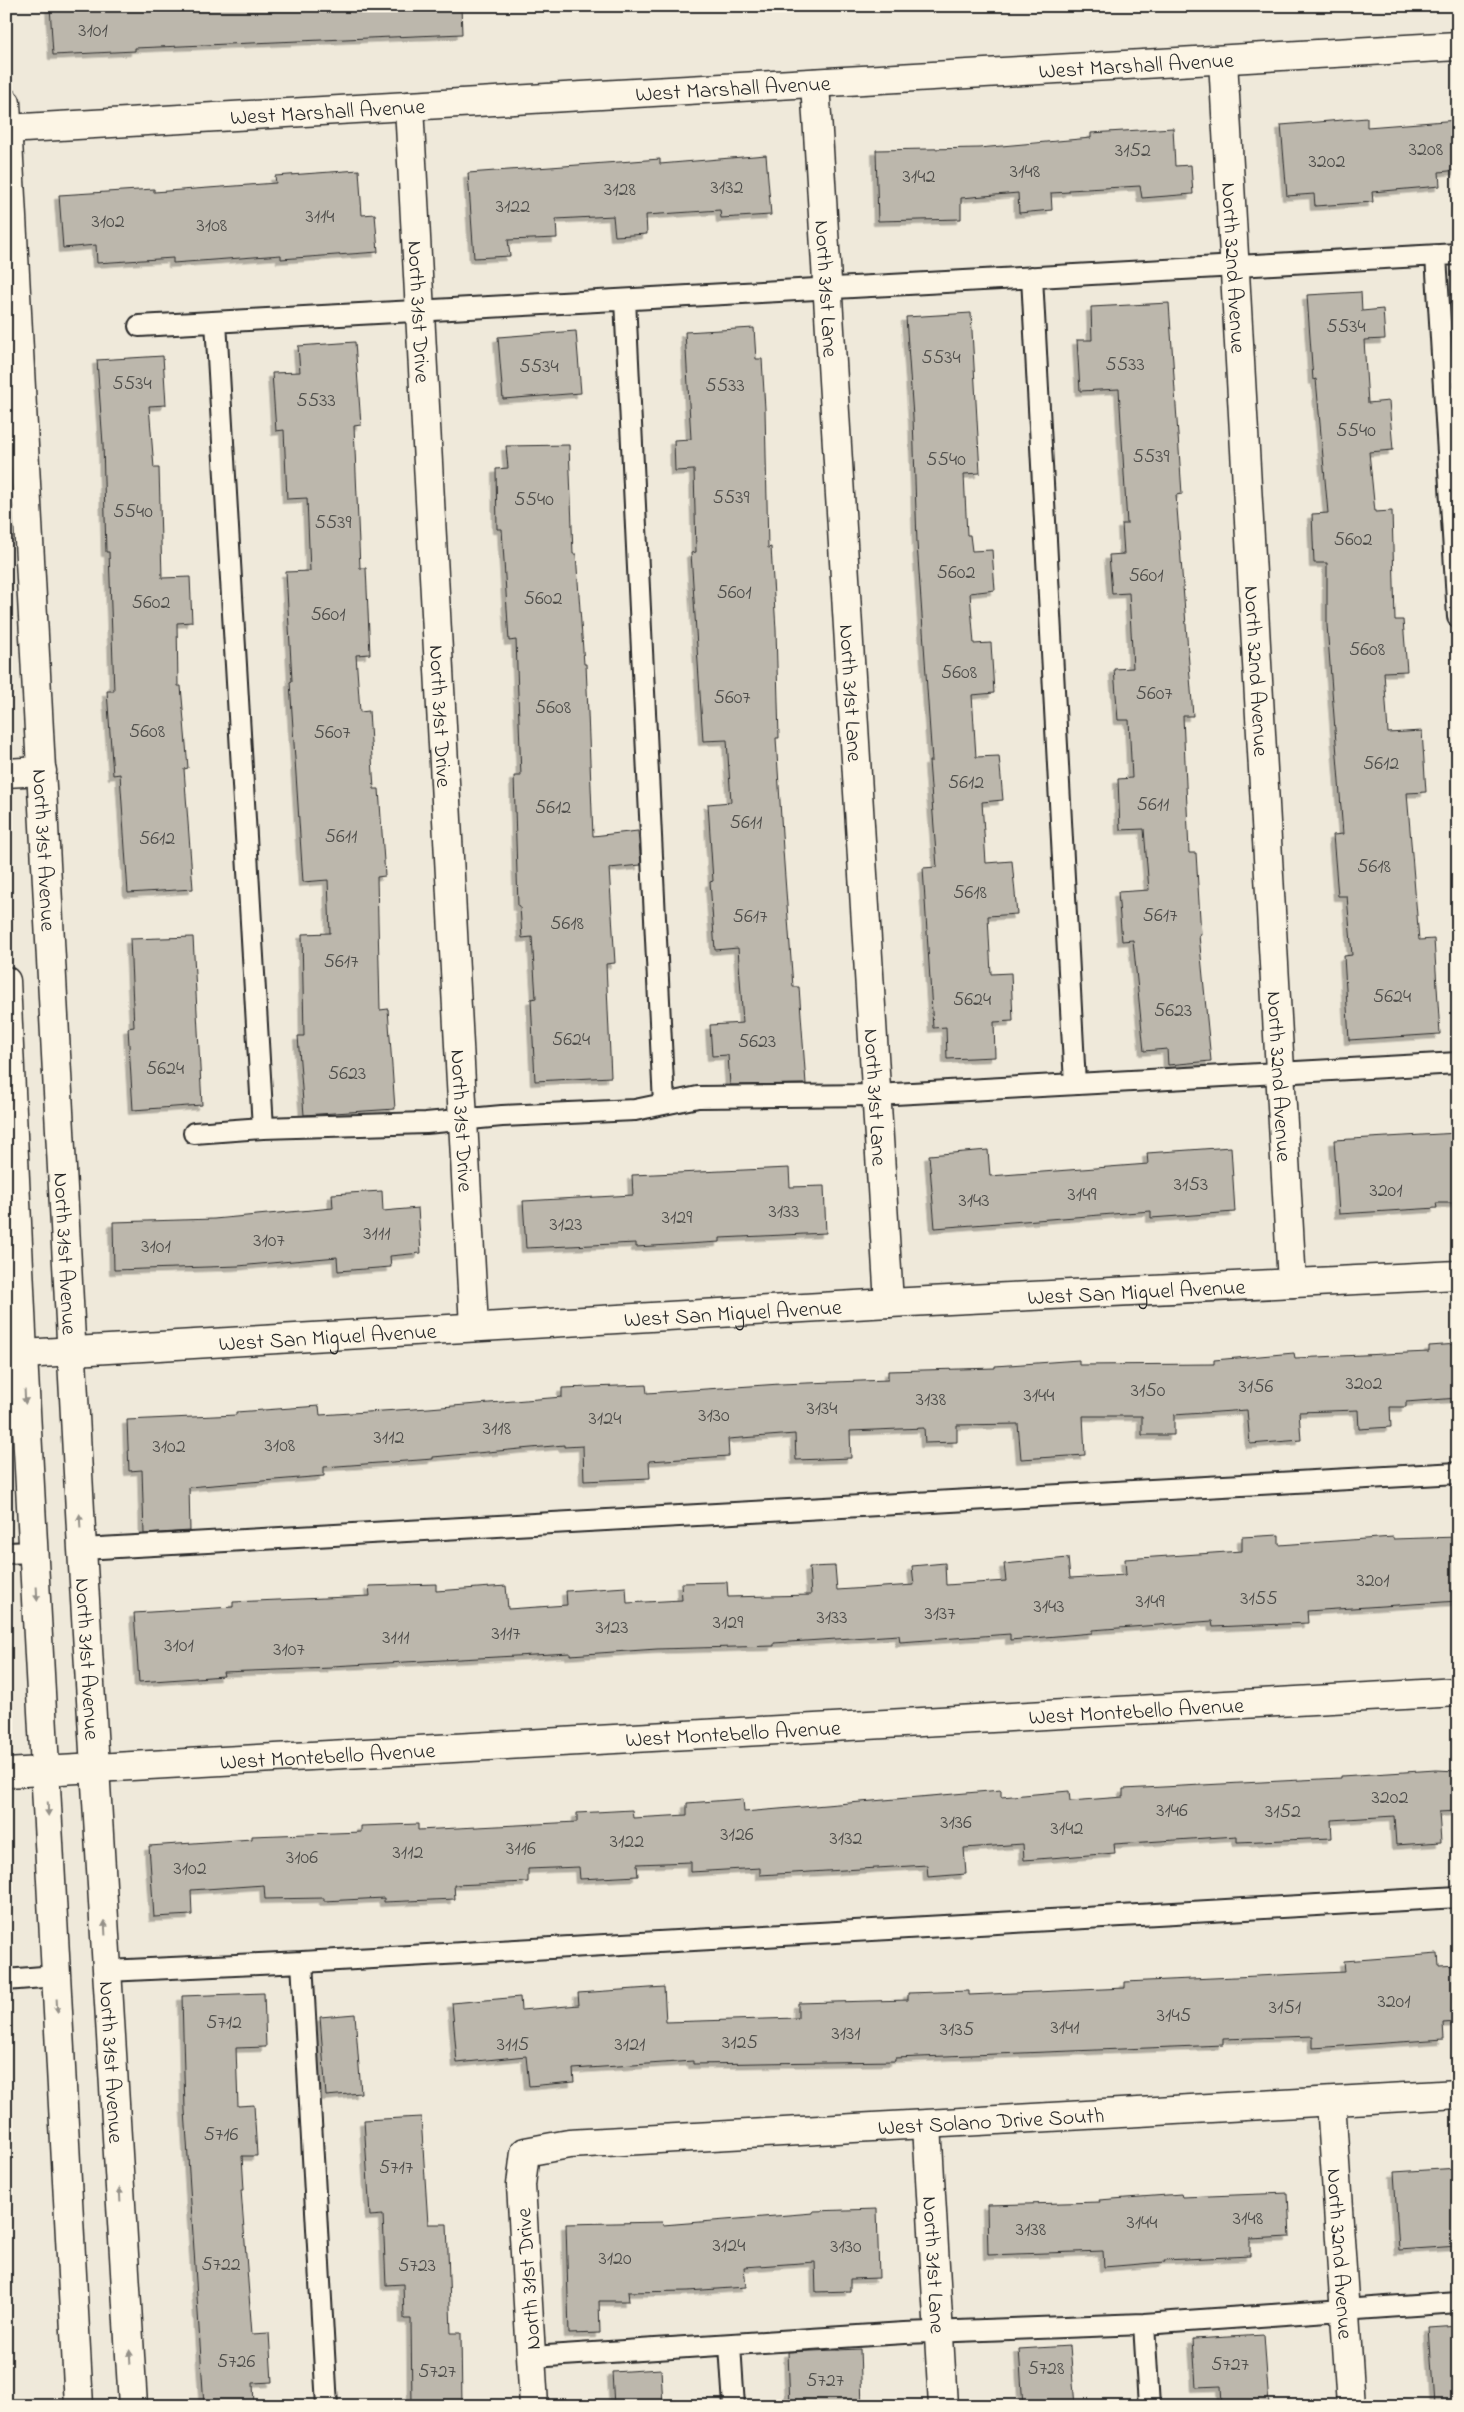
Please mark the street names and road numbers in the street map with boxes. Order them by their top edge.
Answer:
street label: West Marshall Avenue [1038,46,1235,89]
street label: West Marshall Avenue [635,69,832,112]
street label: West Marshall Avenue [229,92,426,135]
street label: North 32nd Avenue [1211,182,1253,354]
street label: North 31st Lane [804,219,845,359]
street label: North 31st Drive [397,240,437,384]
street label: North 32nd Avenue [1234,585,1275,758]
street label: North 31st Lane [829,623,869,763]
street label: North 31st Drive [419,644,458,789]
street label: North 31st Avenue [22,768,63,932]
street label: North 32nd Avenue [1257,990,1298,1163]
street label: North 31st Lane [853,1028,894,1167]
street label: North 31st Drive [440,1049,480,1193]
street label: North 31st Avenue [43,1172,84,1336]
street label: West San Miguel Avenue [1027,1272,1246,1315]
street label: West San Miguel Avenue [623,1293,843,1338]
street label: West San Miguel Avenue [218,1317,438,1361]
street label: North 31st Avenue [65,1577,106,1741]
street label: West Montebello Avenue [1028,1691,1245,1735]
street label: West Montebello Avenue [624,1713,842,1757]
street label: West Montebello Avenue [219,1736,436,1780]
street label: North 31st Avenue [89,1980,130,2145]
street label: West Solano Drive South [877,2101,1105,2146]
street label: North 32nd Avenue [1316,2167,1360,2340]
street label: North 31st Lane [912,2195,952,2335]
street label: North 31st Drive [509,2206,551,2351]

